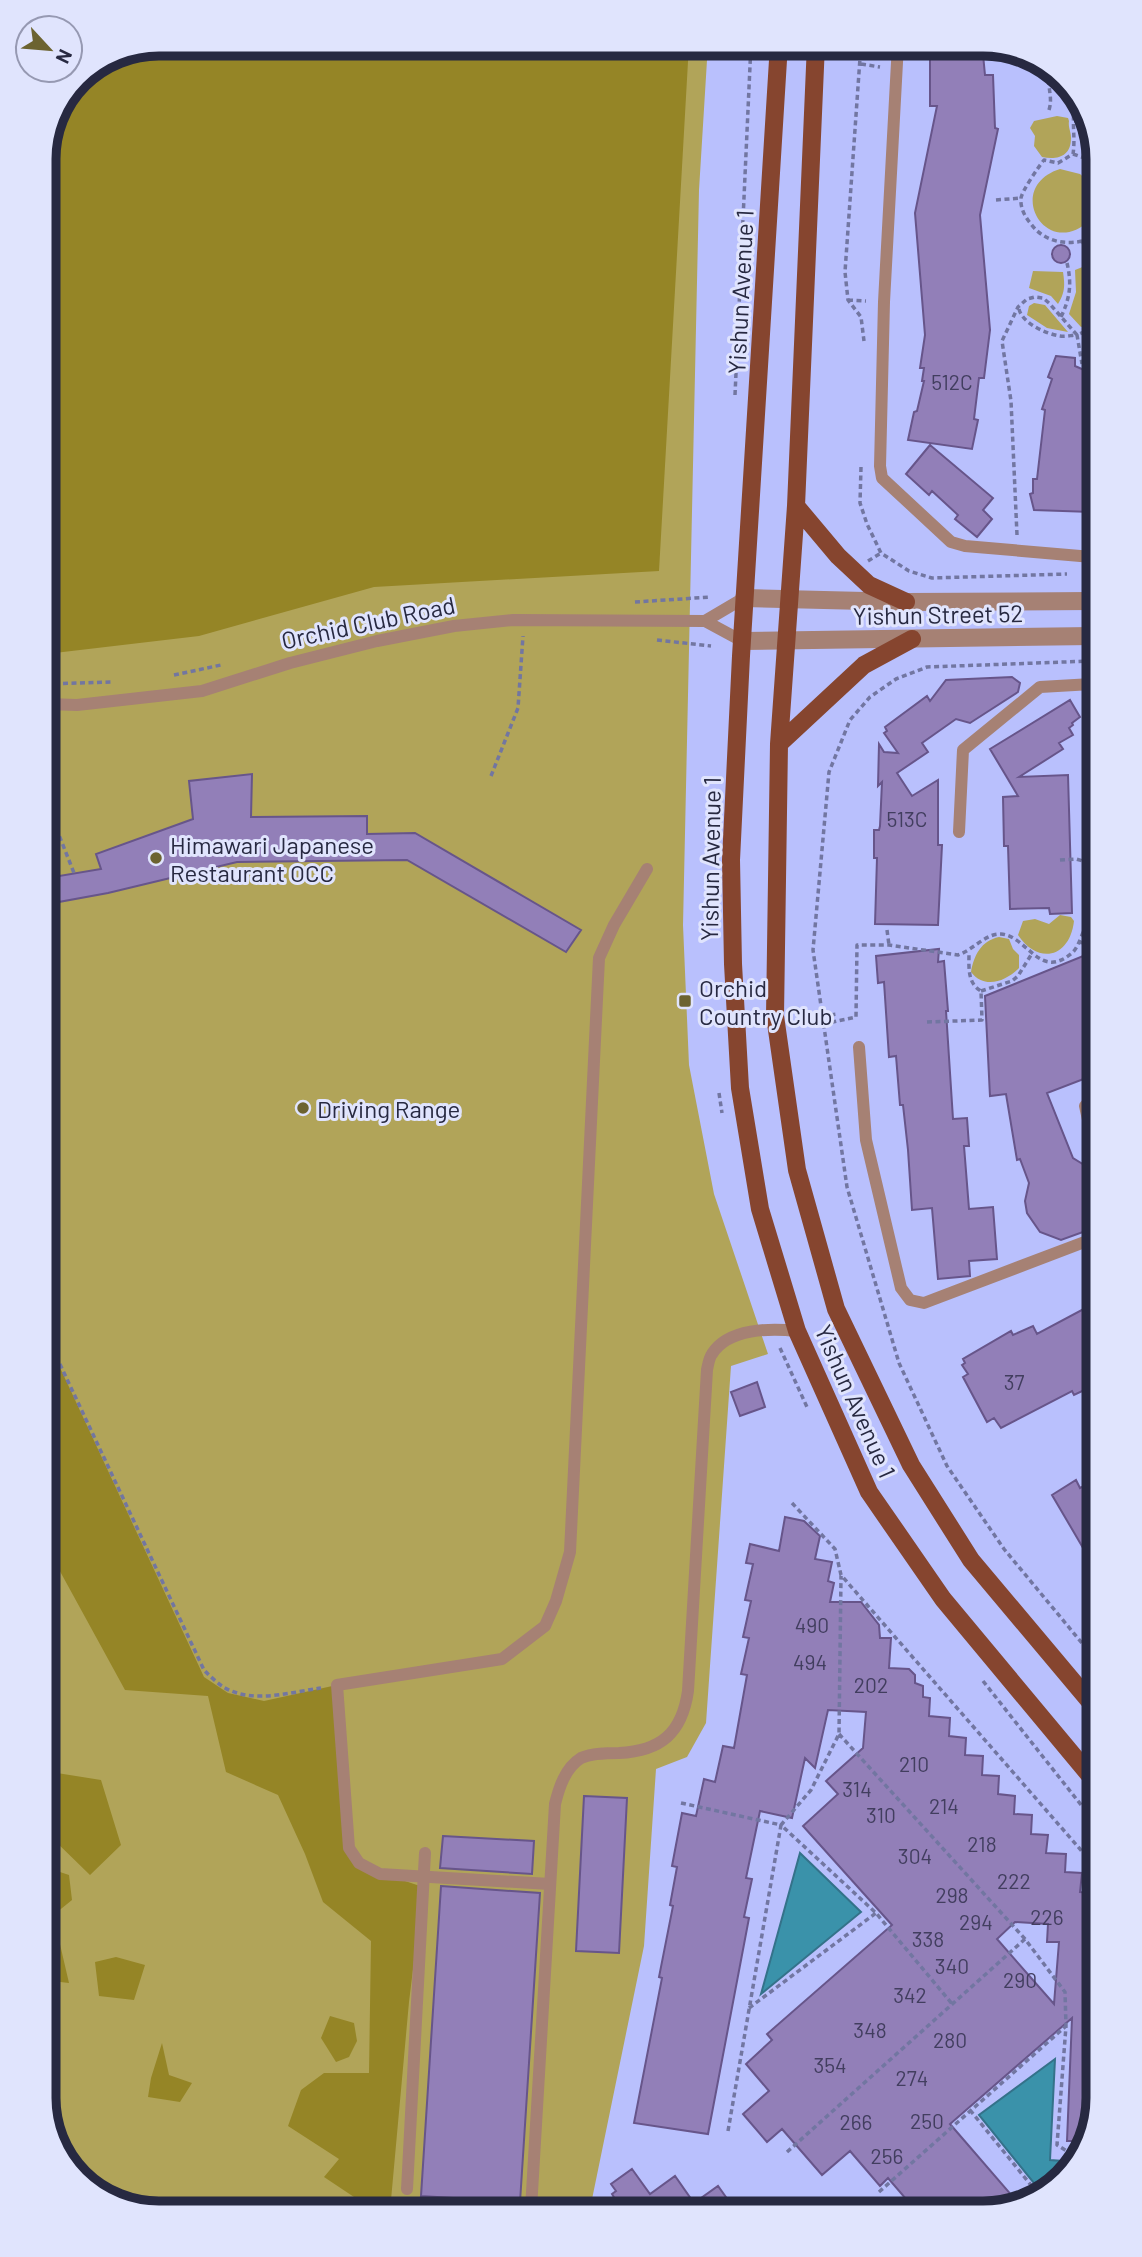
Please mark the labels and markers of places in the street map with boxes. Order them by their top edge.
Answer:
place label: Himawari Japanese Restaurant OCC [170,830,374,887]
marker: Himawari Japanese Restaurant OCC [148,850,164,866]
place label: Orchid Country Club [699,973,833,1030]
marker: Orchid Country Club [677,993,693,1009]
place label: Driving Range [317,1094,460,1123]
marker: Driving Range [295,1100,311,1116]

